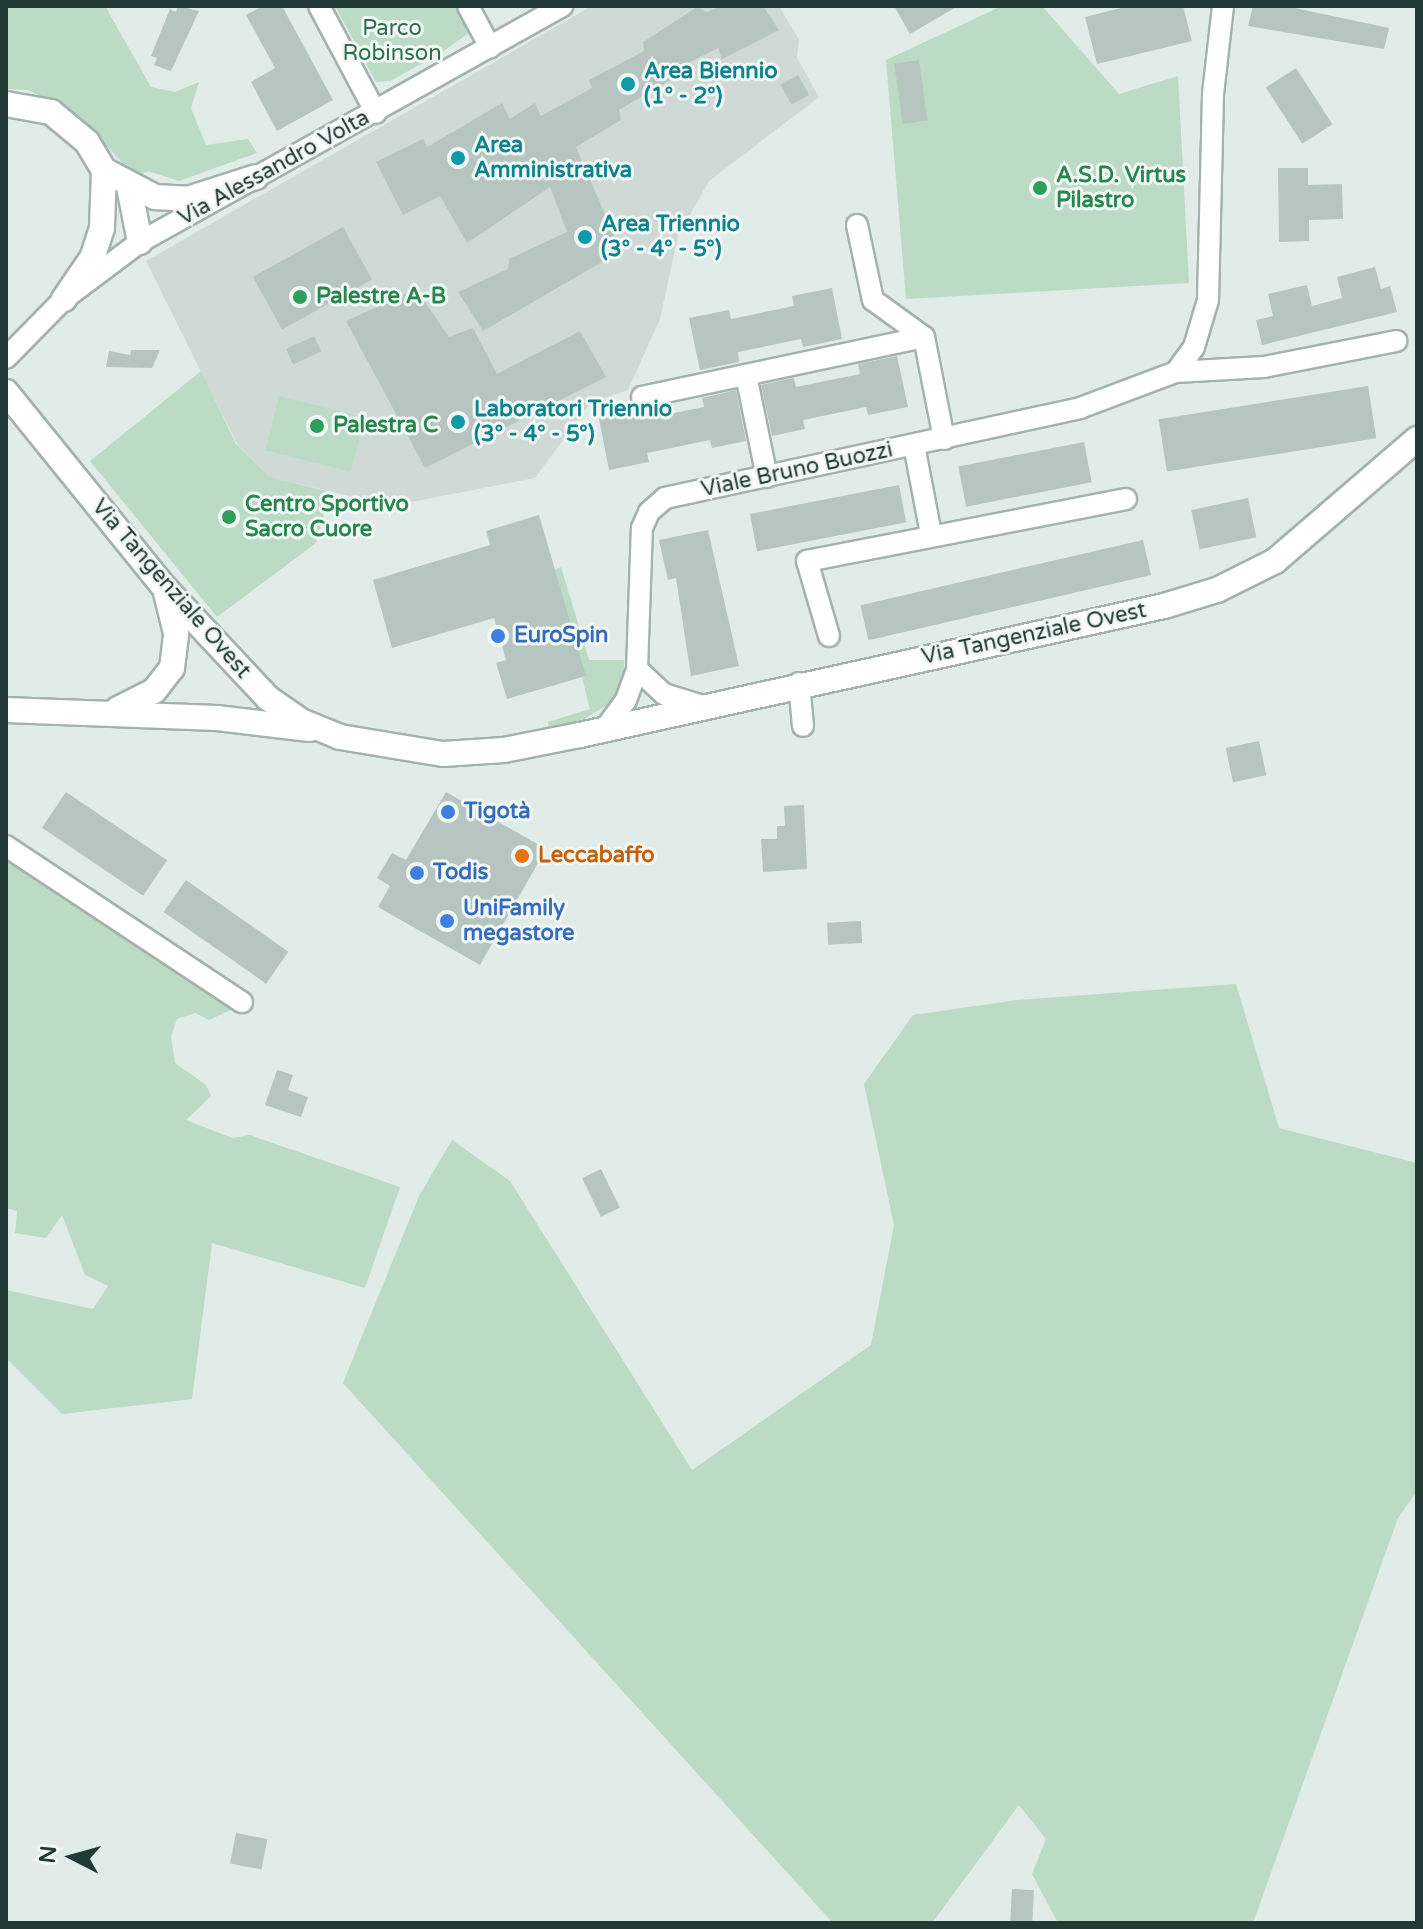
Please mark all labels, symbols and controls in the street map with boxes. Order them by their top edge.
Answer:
park label: Parco Robinson [342,15,442,66]
place label: Area Biennio (1° - 2°) [644,58,778,110]
marker: Area Biennio (1° - 2°) [619,75,637,93]
street label: Via Alessandro Volta [174,104,374,232]
place label: Area Amministrativa [474,132,632,184]
marker: Area Amministrativa [449,149,467,167]
place label: A.S.D. Virtus Pilastro [1056,162,1186,214]
marker: A.S.D. Virtus Pilastro [1031,179,1049,197]
place label: Area Triennio (3° - 4° - 5°) [601,211,740,262]
marker: Area Triennio (3° - 4° - 5°) [576,228,594,246]
place label: Palestre A-B [316,284,446,310]
marker: Palestre A-B [291,288,309,306]
place label: Laboratori Triennio (3° - 4° - 5°) [474,396,672,448]
place label: Palestra C [333,413,438,439]
marker: Laboratori Triennio (3° - 4° - 5°) [449,413,467,431]
marker: Palestra C [308,417,326,435]
street label: Viale Bruno Buozzi [699,437,895,503]
place label: Centro Sportivo Sacro Cuore [245,491,409,542]
street label: Via Tangenziale Ovest [86,494,256,684]
marker: Centro Sportivo Sacro Cuore [220,508,238,526]
street label: Via Tangenziale Ovest [919,597,1149,671]
place label: EuroSpin [514,623,608,649]
marker: EuroSpin [489,627,507,645]
place label: Tigotà [464,799,531,825]
marker: Tigotà [439,803,457,821]
place label: Leccabaffo [538,843,655,869]
marker: Leccabaffo [513,847,531,865]
place label: Todis [433,860,488,886]
marker: Todis [408,864,426,882]
place label: UniFamily megastore [463,895,575,946]
marker: UniFamily megastore [438,912,456,930]
north arrow [32,1817,112,1897]
text: N [34,1844,62,1865]

